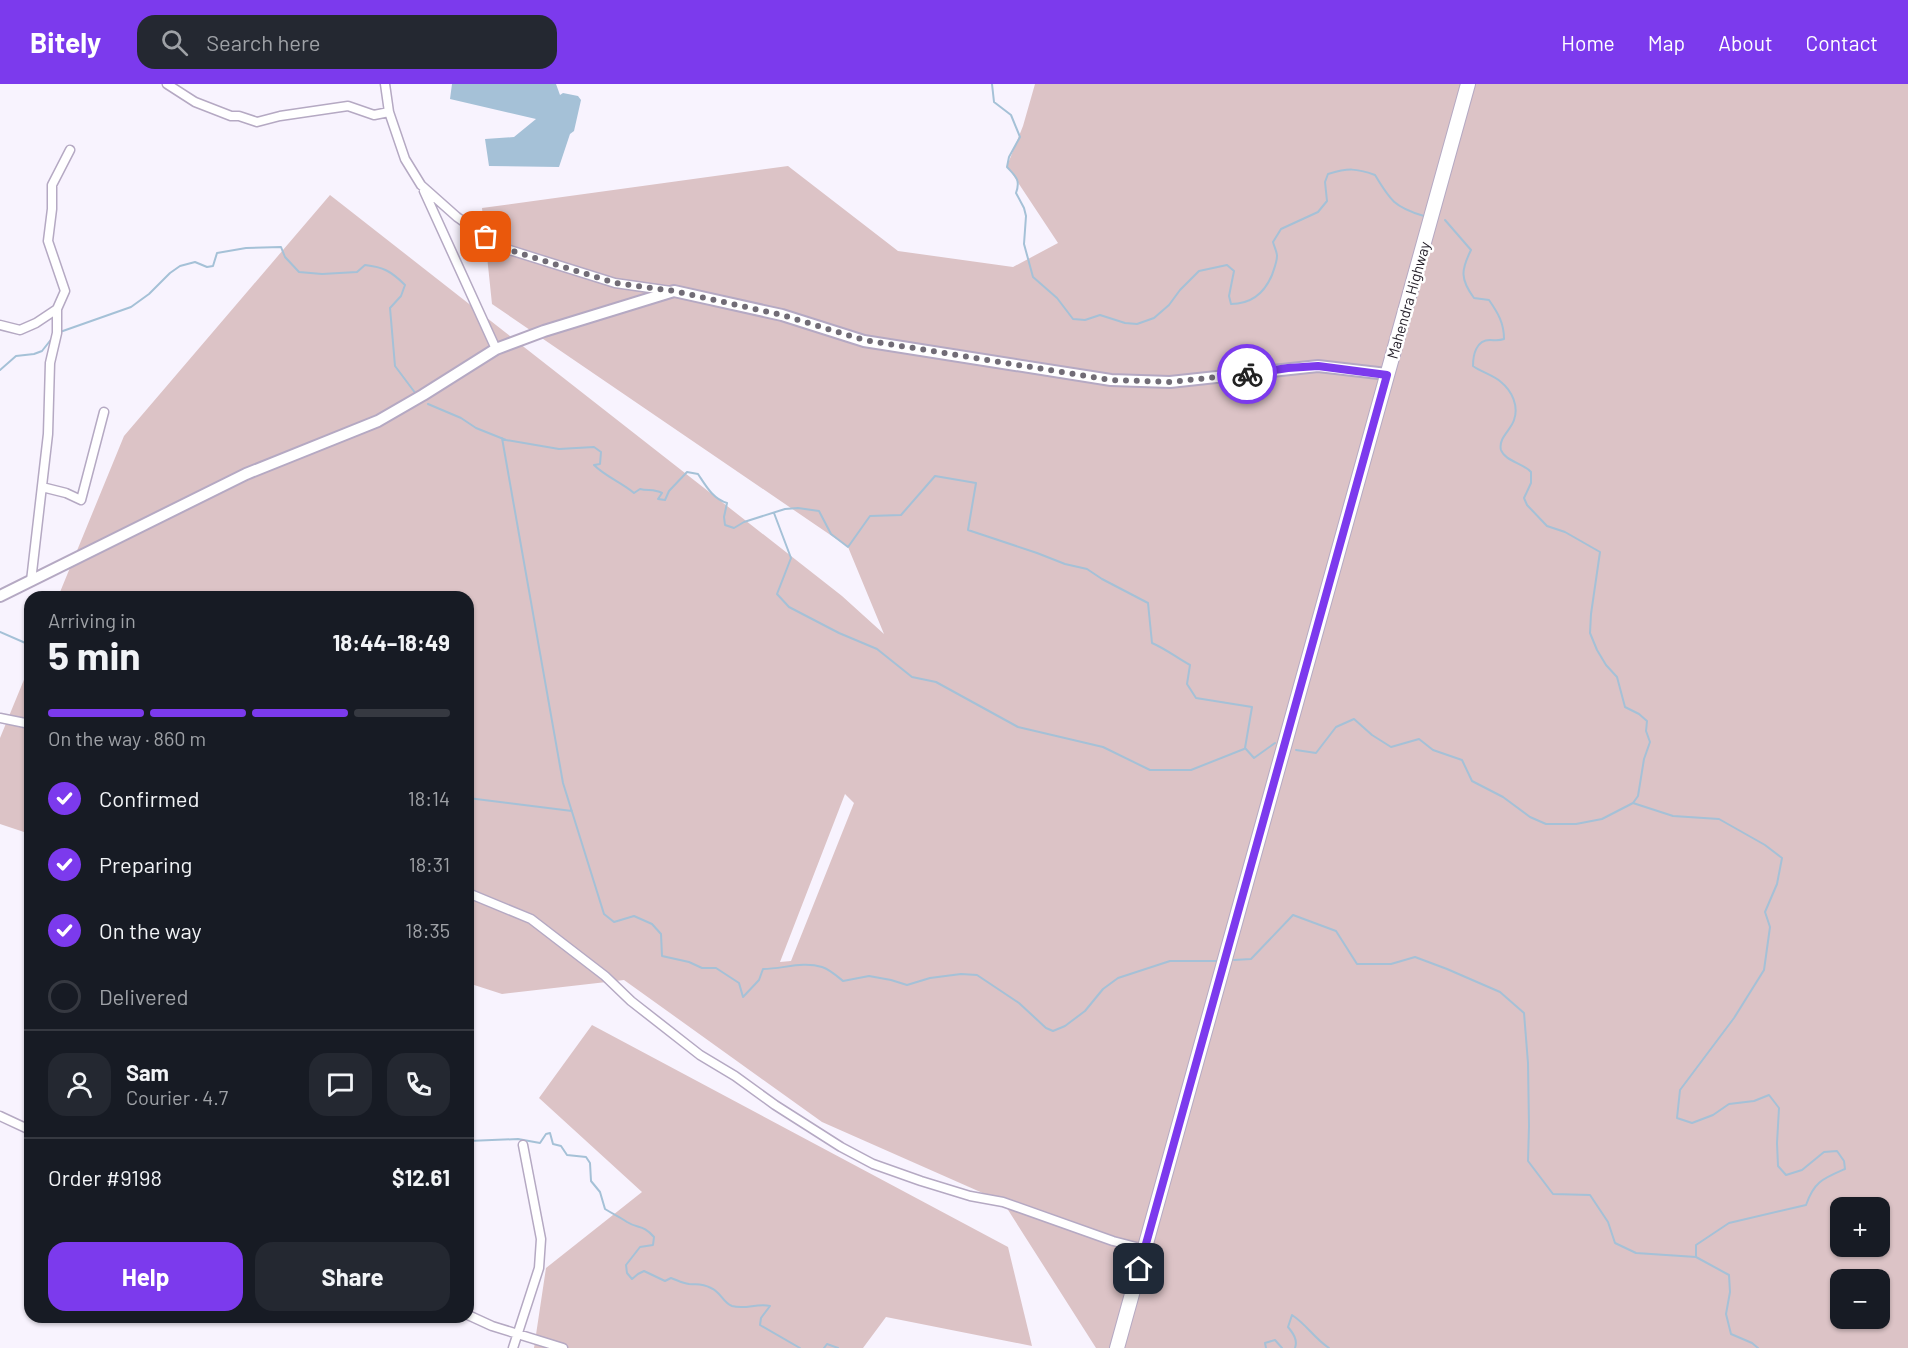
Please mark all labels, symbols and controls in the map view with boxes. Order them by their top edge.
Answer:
search box [137,15,557,69]
text: Bitely [30,25,101,59]
icon: search [158,26,191,59]
text: Search here [206,29,321,55]
text: Home [1561,30,1615,55]
text: Map [1648,30,1685,55]
text: About [1718,30,1773,55]
text: Contact [1806,30,1878,55]
pin [460,211,511,262]
icon: bag [469,220,502,253]
street label: Mahendra Highway [1383,239,1433,361]
courier [1217,344,1277,404]
icon: bike [1231,358,1264,391]
text: Arriving in [48,608,136,632]
text: 18:44–18:49 [333,629,450,655]
text: 5 min [48,631,141,678]
text: On the way · 860 m [48,726,206,750]
icon: check [48,782,81,815]
text: Confirmed [99,785,199,811]
text: 18:14 [408,786,450,810]
icon: check [48,848,81,881]
text: Preparing [99,851,192,877]
text: 18:31 [409,852,450,876]
icon: check [48,914,81,947]
text: On the way [99,917,202,943]
text: 18:35 [405,918,450,942]
text: Delivered [99,983,188,1009]
button: person [48,1053,111,1116]
button: chat [309,1053,372,1116]
button: phone [387,1053,450,1116]
text: Sam [126,1059,169,1085]
text: Courier · 4.7 [126,1085,228,1109]
text: Order #9198 [48,1164,162,1190]
text: $12.61 [392,1164,450,1190]
map controls [1830,1197,1890,1329]
button: + [1830,1197,1890,1257]
button: Help [48,1242,243,1311]
button: Share [255,1242,450,1311]
pin [1113,1243,1164,1294]
icon: home [1122,1252,1155,1285]
button: − [1830,1269,1890,1329]

